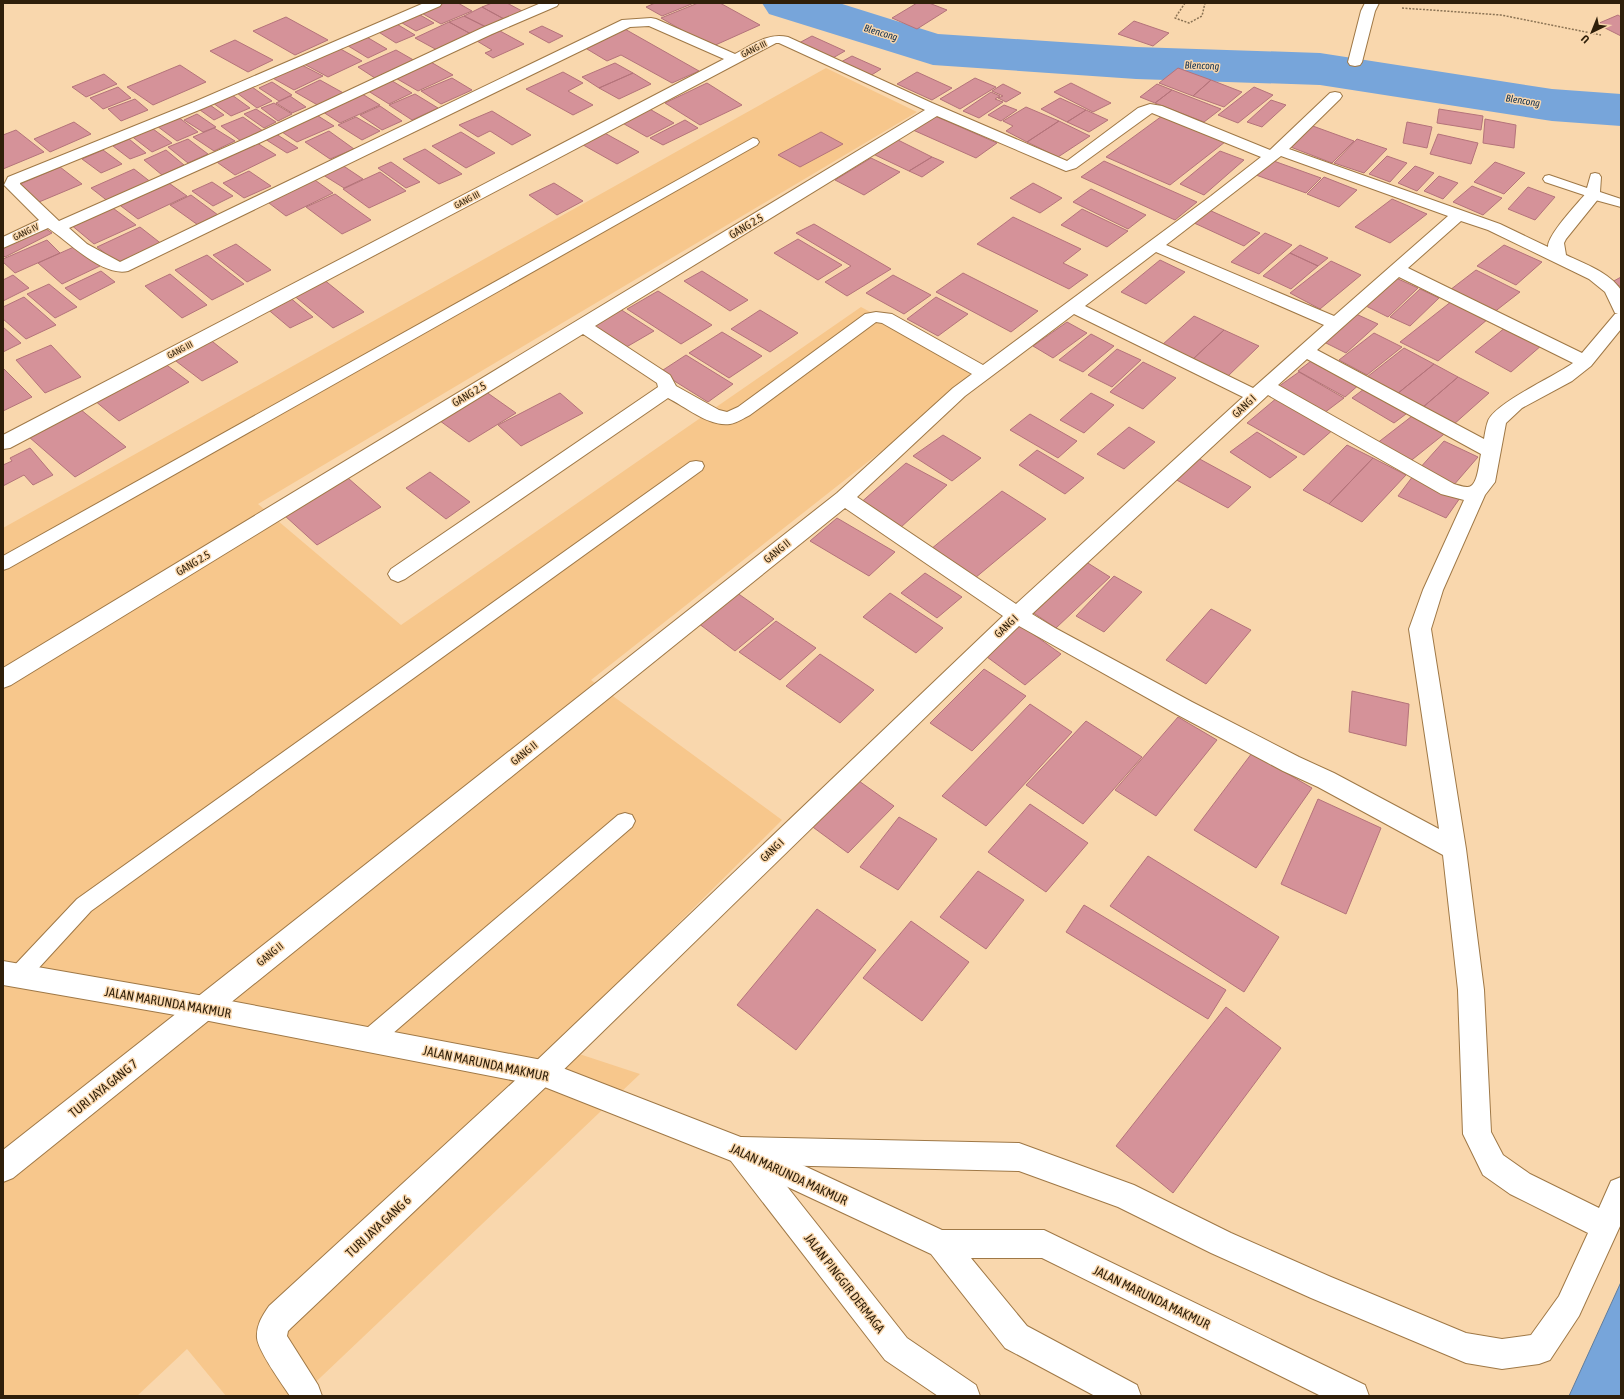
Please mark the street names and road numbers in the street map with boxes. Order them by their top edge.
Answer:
street label: GANG III [739,39,769,59]
street label: GANG III [453,189,481,211]
street label: GANG 2.5 [727,211,765,241]
street label: GANG IV [12,221,41,242]
street label: GANG III [166,339,194,361]
street label: GANG 2.5 [450,379,488,409]
street label: GANG I [1230,392,1258,420]
street label: GANG II [761,537,793,565]
street label: GANG 2.5 [174,548,212,578]
street label: GANG I [992,612,1020,640]
street label: GANG II [508,739,540,767]
street label: GANG I [758,836,786,864]
street label: GANG II [254,940,286,968]
street label: JALAN MARUNDA MAKMUR [104,984,233,1021]
street label: JALAN MARUNDA MAKMUR [422,1043,551,1084]
street label: TURI JAYA GANG 7 [66,1056,141,1121]
street label: JALAN MARUNDA MAKMUR [728,1141,850,1209]
street label: TURI JAYA GANG 6 [343,1192,414,1260]
street label: JALAN PINGGIR DERMAGA [801,1231,888,1336]
street label: JALAN MARUNDA MAKMUR [1091,1263,1213,1332]

